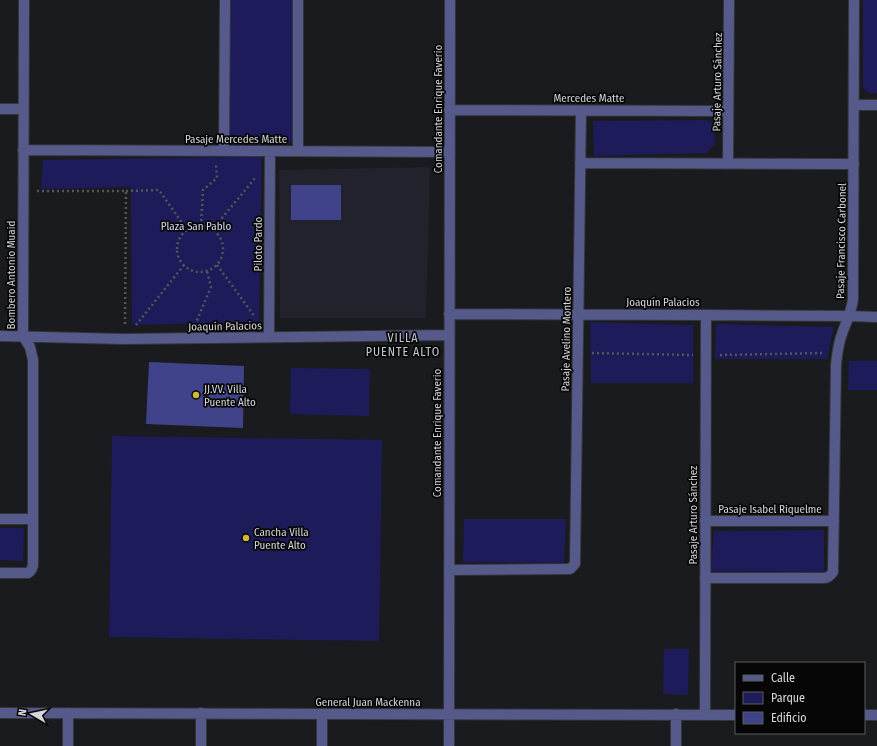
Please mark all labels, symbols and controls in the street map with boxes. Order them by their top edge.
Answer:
street label: Pasaje Arturo Sánchez [710,32,725,132]
street label: Comandante Enrique Faverio [432,45,445,173]
street label: Mercedes Matte [553,92,625,105]
street label: Pasaje Mercedes Matte [185,133,287,146]
street label: Pasaje Francisco Carbonel [834,183,849,299]
street label: Piloto Pardo [252,216,265,271]
park label: Plaza San Pablo [161,220,231,233]
street label: Bombero Antonio Muaid [5,221,18,329]
street label: Pasaje Avelino Montero [559,286,574,391]
street label: Joaquín Palacios [626,296,700,309]
street label: Joaquín Palacios [188,319,262,334]
district label: VILLA PUENTE ALTO [366,331,440,359]
street label: Comandante Enrique Faverio [431,369,444,497]
place label: JJ.VV. Villa Puente Alto [204,383,256,409]
marker: JJ.VV. Villa Puente Alto [191,390,201,400]
street label: Pasaje Arturo Sánchez [687,465,700,564]
street label: Pasaje Isabel Riquelme [718,503,822,516]
place label: Cancha Villa Puente Alto [254,526,309,552]
marker: Cancha Villa Puente Alto [241,533,251,543]
legend [735,662,865,734]
text: Calle [771,671,795,685]
text: Parque [771,691,805,705]
north arrow [12,694,52,734]
street label: General Juan Mackenna [315,696,421,709]
text: N [16,708,30,717]
text: Edificio [771,711,807,725]

